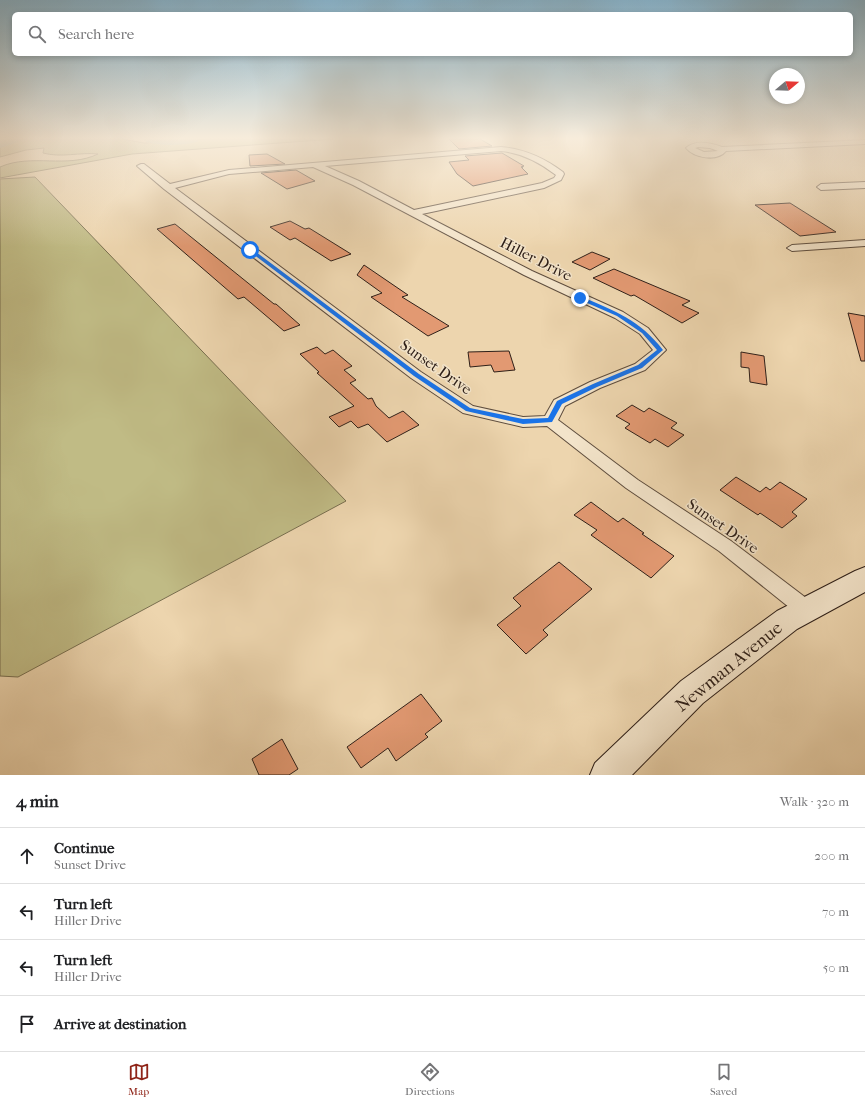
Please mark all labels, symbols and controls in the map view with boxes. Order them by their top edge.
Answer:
search box [12,12,853,56]
icon: search [26,23,48,45]
text: Search here [58,25,134,43]
north arrow [769,68,805,104]
street label: Hiller Drive [497,233,575,285]
route start [241,241,259,259]
route end [571,289,589,307]
street label: Sunset Drive [397,336,476,399]
street label: Sunset Drive [684,495,763,558]
street label: Newman Avenue [671,618,787,716]
text: 4 min [16,791,59,811]
text: Walk · 320 m [780,794,849,809]
text: Continue [54,839,114,857]
icon: ahead [16,845,38,867]
text: 200 m [814,848,849,863]
text: Sunset Drive [54,857,126,872]
text: Turn left [54,895,112,913]
icon: left [16,901,38,923]
text: 70 m [822,904,849,919]
text: Hiller Drive [54,913,122,928]
text: Turn left [54,951,112,969]
icon: left [16,957,38,979]
text: 50 m [823,960,849,975]
text: Hiller Drive [54,969,122,984]
icon: arrive [16,1013,38,1035]
text: Arrive at destination [54,1015,186,1033]
tab: Map [128,1061,150,1098]
tab: Directions [405,1061,455,1098]
tab: Saved [710,1061,737,1098]

